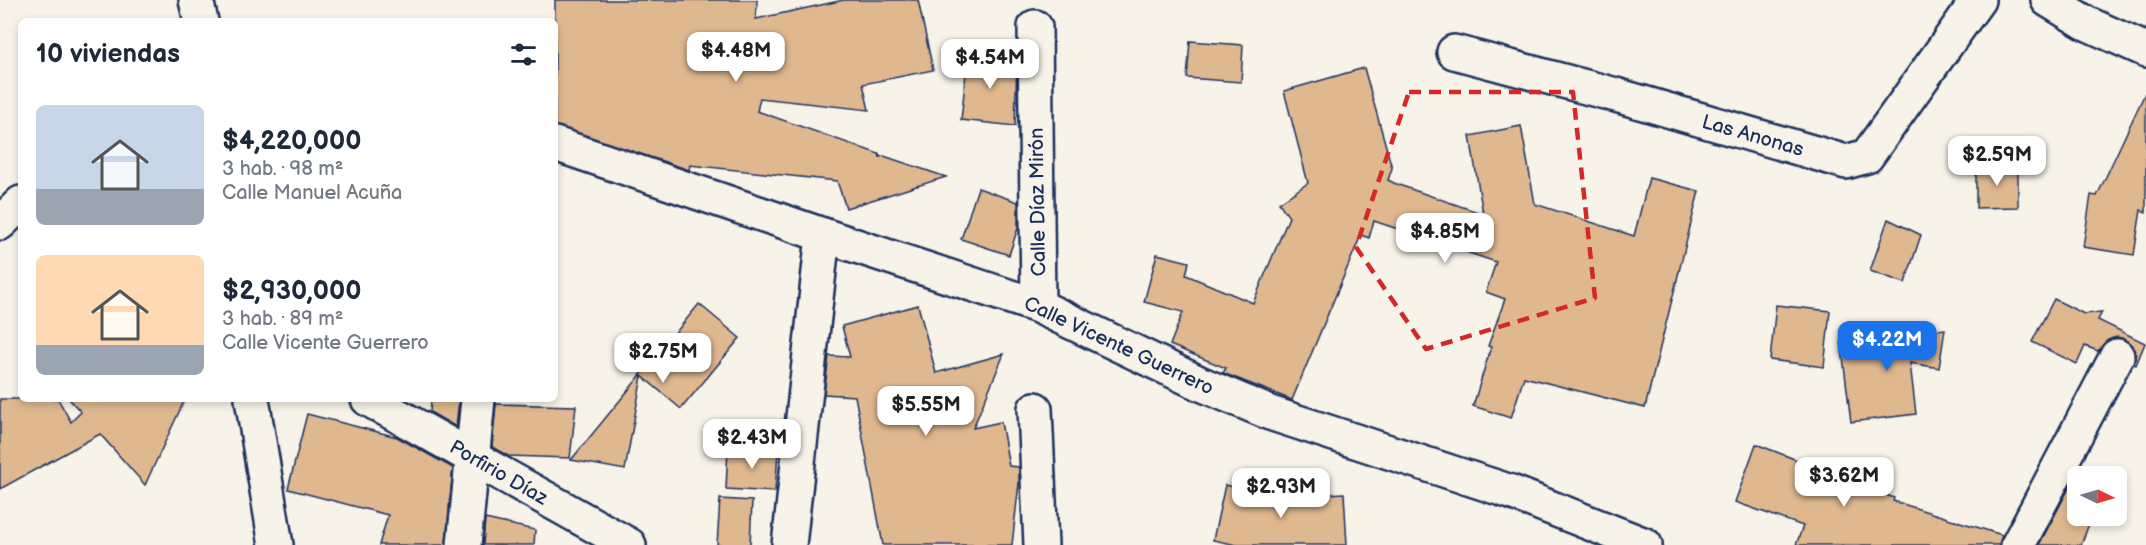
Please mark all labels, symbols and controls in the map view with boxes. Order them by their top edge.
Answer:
pin: $4.48M [687,32,785,83]
icon: filters [507,38,540,71]
text: 10 viviendas [36,39,180,70]
text: $4.48M [701,39,771,63]
pin: $4.54M [941,39,1039,90]
text: $4.54M [955,46,1025,70]
street label: Las Anonas [1699,110,1807,162]
text: $4,220,000 [222,126,361,157]
street label: Calle Díaz Mirón [1025,127,1051,276]
icon: home [84,129,156,201]
pin: $2.59M [1948,136,2046,187]
text: $2.59M [1962,143,2032,167]
text: 3 hab. · 98 m² [222,157,343,181]
text: Calle Manuel Acuña [222,181,402,205]
pin: $4.85M [1396,213,1494,264]
text: $4.85M [1410,220,1480,244]
text: $2,930,000 [222,276,361,307]
icon: home [84,279,156,351]
street label: Calle Vicente Guerrero [1020,291,1217,400]
text: 3 hab. · 89 m² [222,307,343,331]
pin: $4.22M [1838,321,1936,372]
text: $4.22M [1852,328,1922,352]
text: Calle Vicente Guerrero [222,331,429,355]
pin: $2.75M [614,333,712,384]
text: $2.75M [628,340,698,364]
pin: $5.55M [877,386,975,437]
text: $5.55M [891,393,961,417]
pin: $2.43M [703,419,801,470]
text: $2.43M [717,426,787,450]
street label: Porfirio Díaz [445,435,552,511]
pin: $3.62M [1795,457,1893,508]
text: $3.62M [1809,464,1879,488]
north arrow [2067,466,2127,526]
map controls [2067,466,2127,526]
pin: $2.93M [1232,468,1330,519]
text: $2.93M [1246,475,1316,499]

